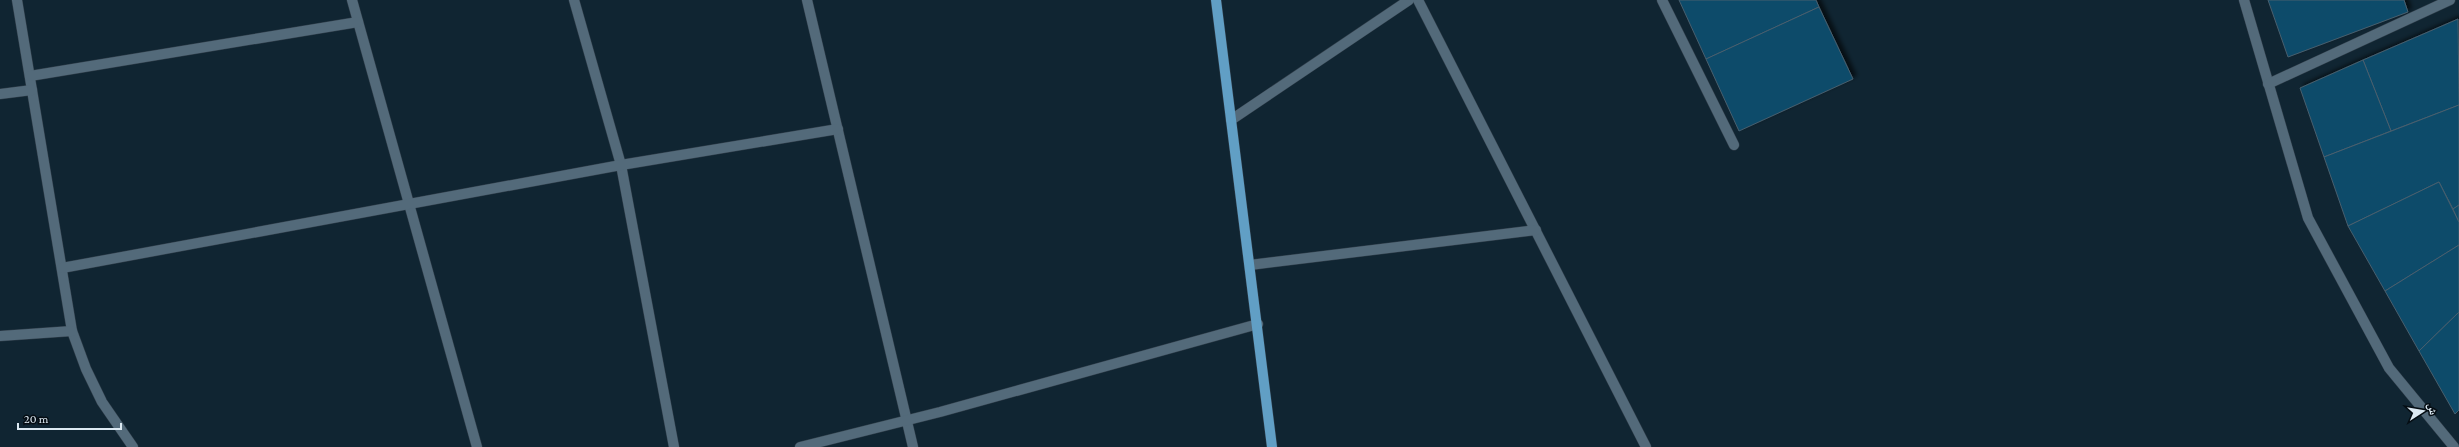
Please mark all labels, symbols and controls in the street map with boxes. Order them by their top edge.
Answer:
north arrow [2403,391,2443,431]
text: ش [2424,402,2440,417]
scale bar [18,405,121,431]
text: 20 m [24,412,49,426]

